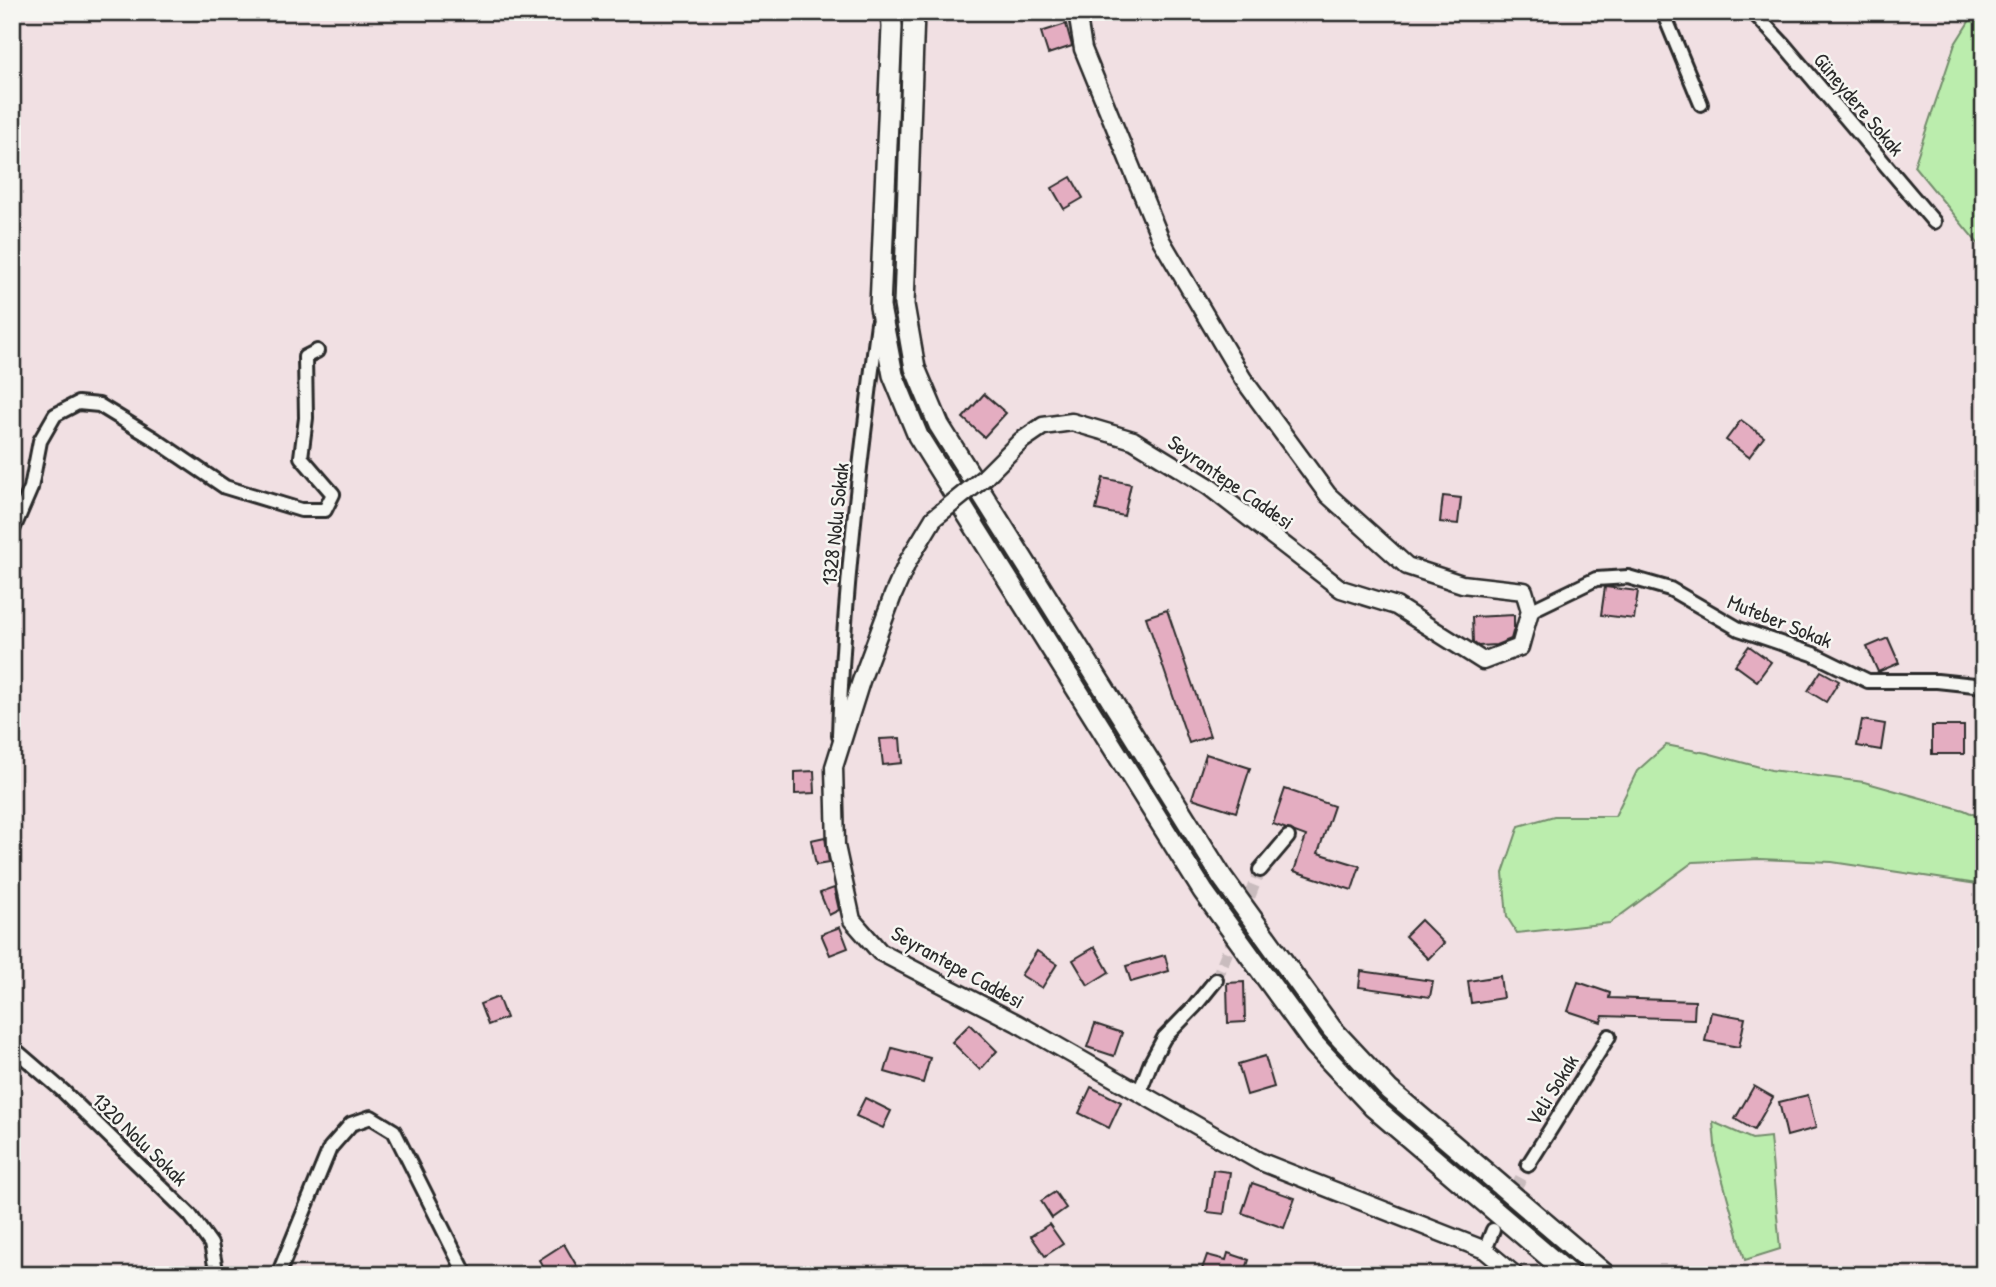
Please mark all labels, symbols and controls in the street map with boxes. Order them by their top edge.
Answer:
street label: Güneydere Sokak [1807,46,1911,162]
street label: Seyrantepe Caddesi [1162,428,1300,536]
street label: 1328 Nolu Sokak [814,461,856,587]
street label: Muteber Sokak [1723,587,1837,655]
street label: Seyrantepe Caddesi [886,919,1030,1015]
street label: Veli Sokak [1519,1049,1585,1131]
street label: 1320 Nolu Sokak [86,1086,195,1192]

